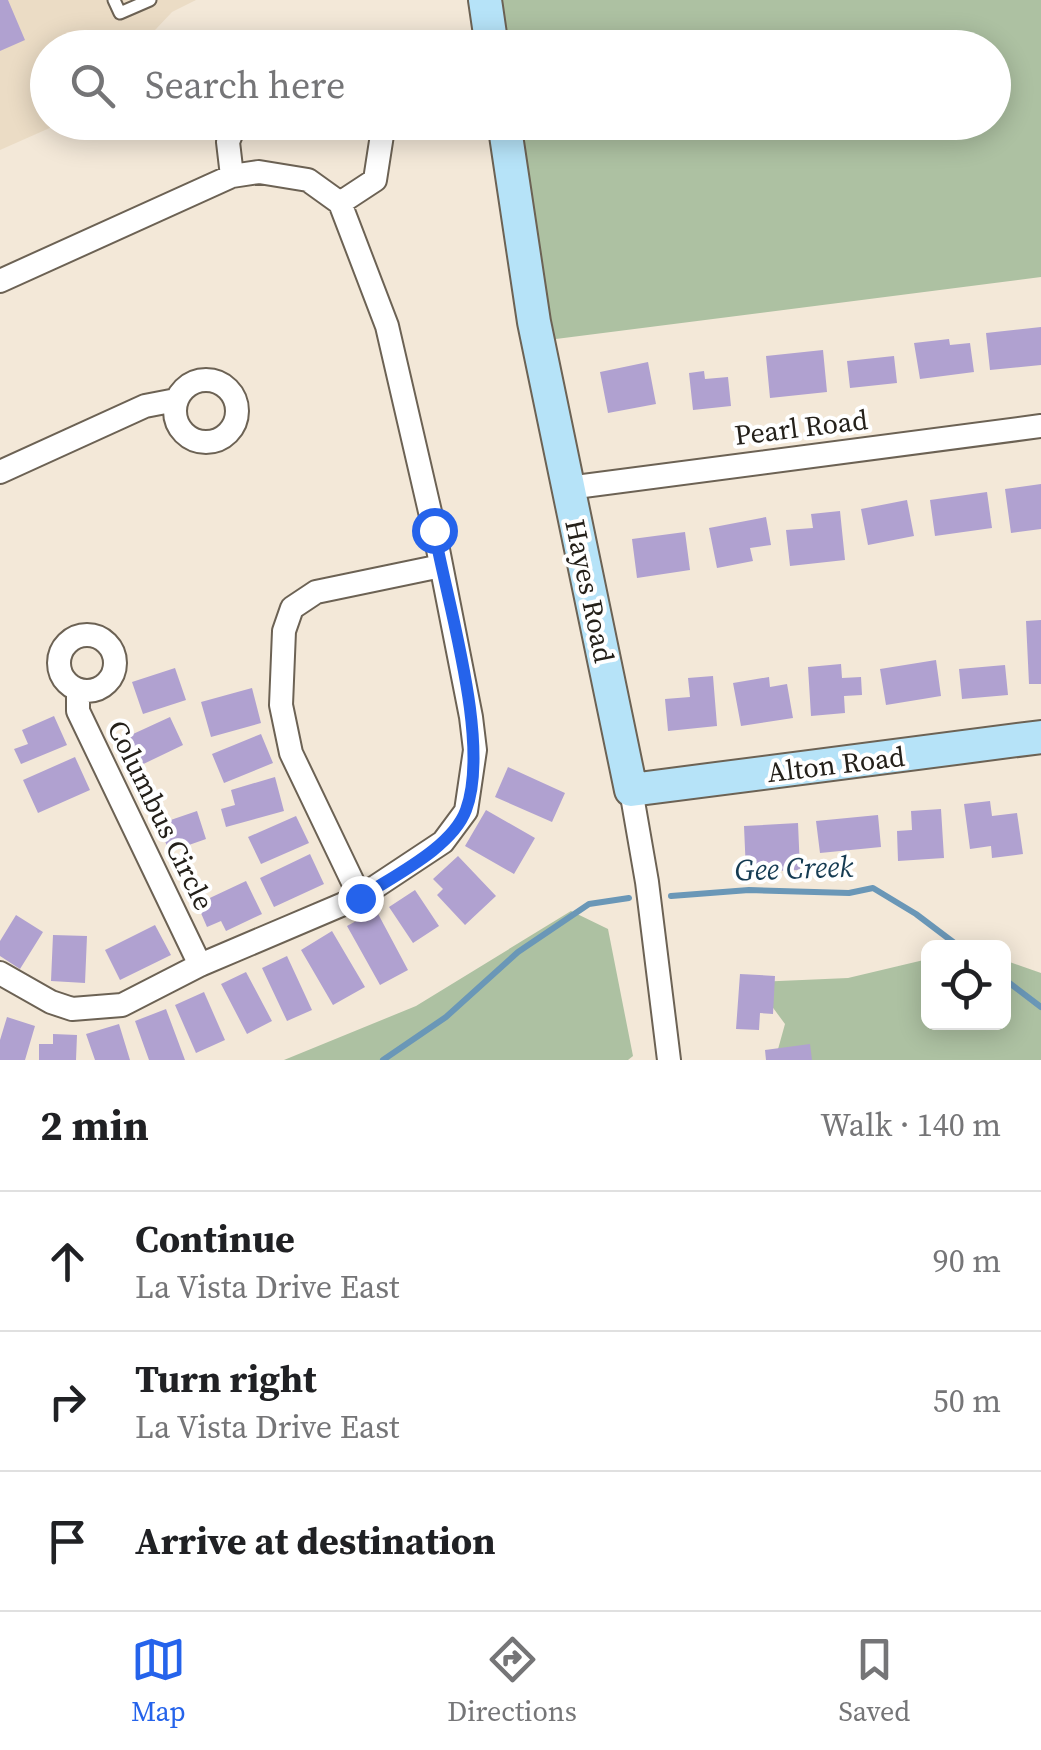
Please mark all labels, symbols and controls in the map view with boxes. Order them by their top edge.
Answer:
search box [30,30,1011,140]
icon: search [65,58,120,113]
text: Search here [145,59,345,111]
street label: Pearl Road [732,400,870,454]
route start [412,508,458,554]
street label: Hayes Road [556,516,624,666]
street label: Columbus Circle [99,714,223,916]
street label: Alton Road [765,737,907,791]
water label: Gee Creek [734,845,855,891]
route end [338,876,384,922]
map controls [921,940,1011,1030]
button: locate [921,940,1011,1030]
text: 2 min [40,1096,149,1154]
text: Walk · 140 m [820,1103,1001,1147]
text: Continue [135,1213,295,1265]
icon: ahead [40,1234,95,1289]
text: 90 m [933,1239,1001,1283]
text: La Vista Drive East [135,1265,400,1309]
text: Turn right [135,1353,317,1405]
icon: right [40,1374,95,1429]
text: 50 m [933,1379,1001,1423]
text: La Vista Drive East [135,1405,400,1449]
icon: arrive [40,1514,95,1569]
text: Arrive at destination [135,1515,496,1567]
tab: Map [131,1632,186,1730]
tab: Directions [447,1632,577,1730]
tab: Saved [838,1632,910,1730]

